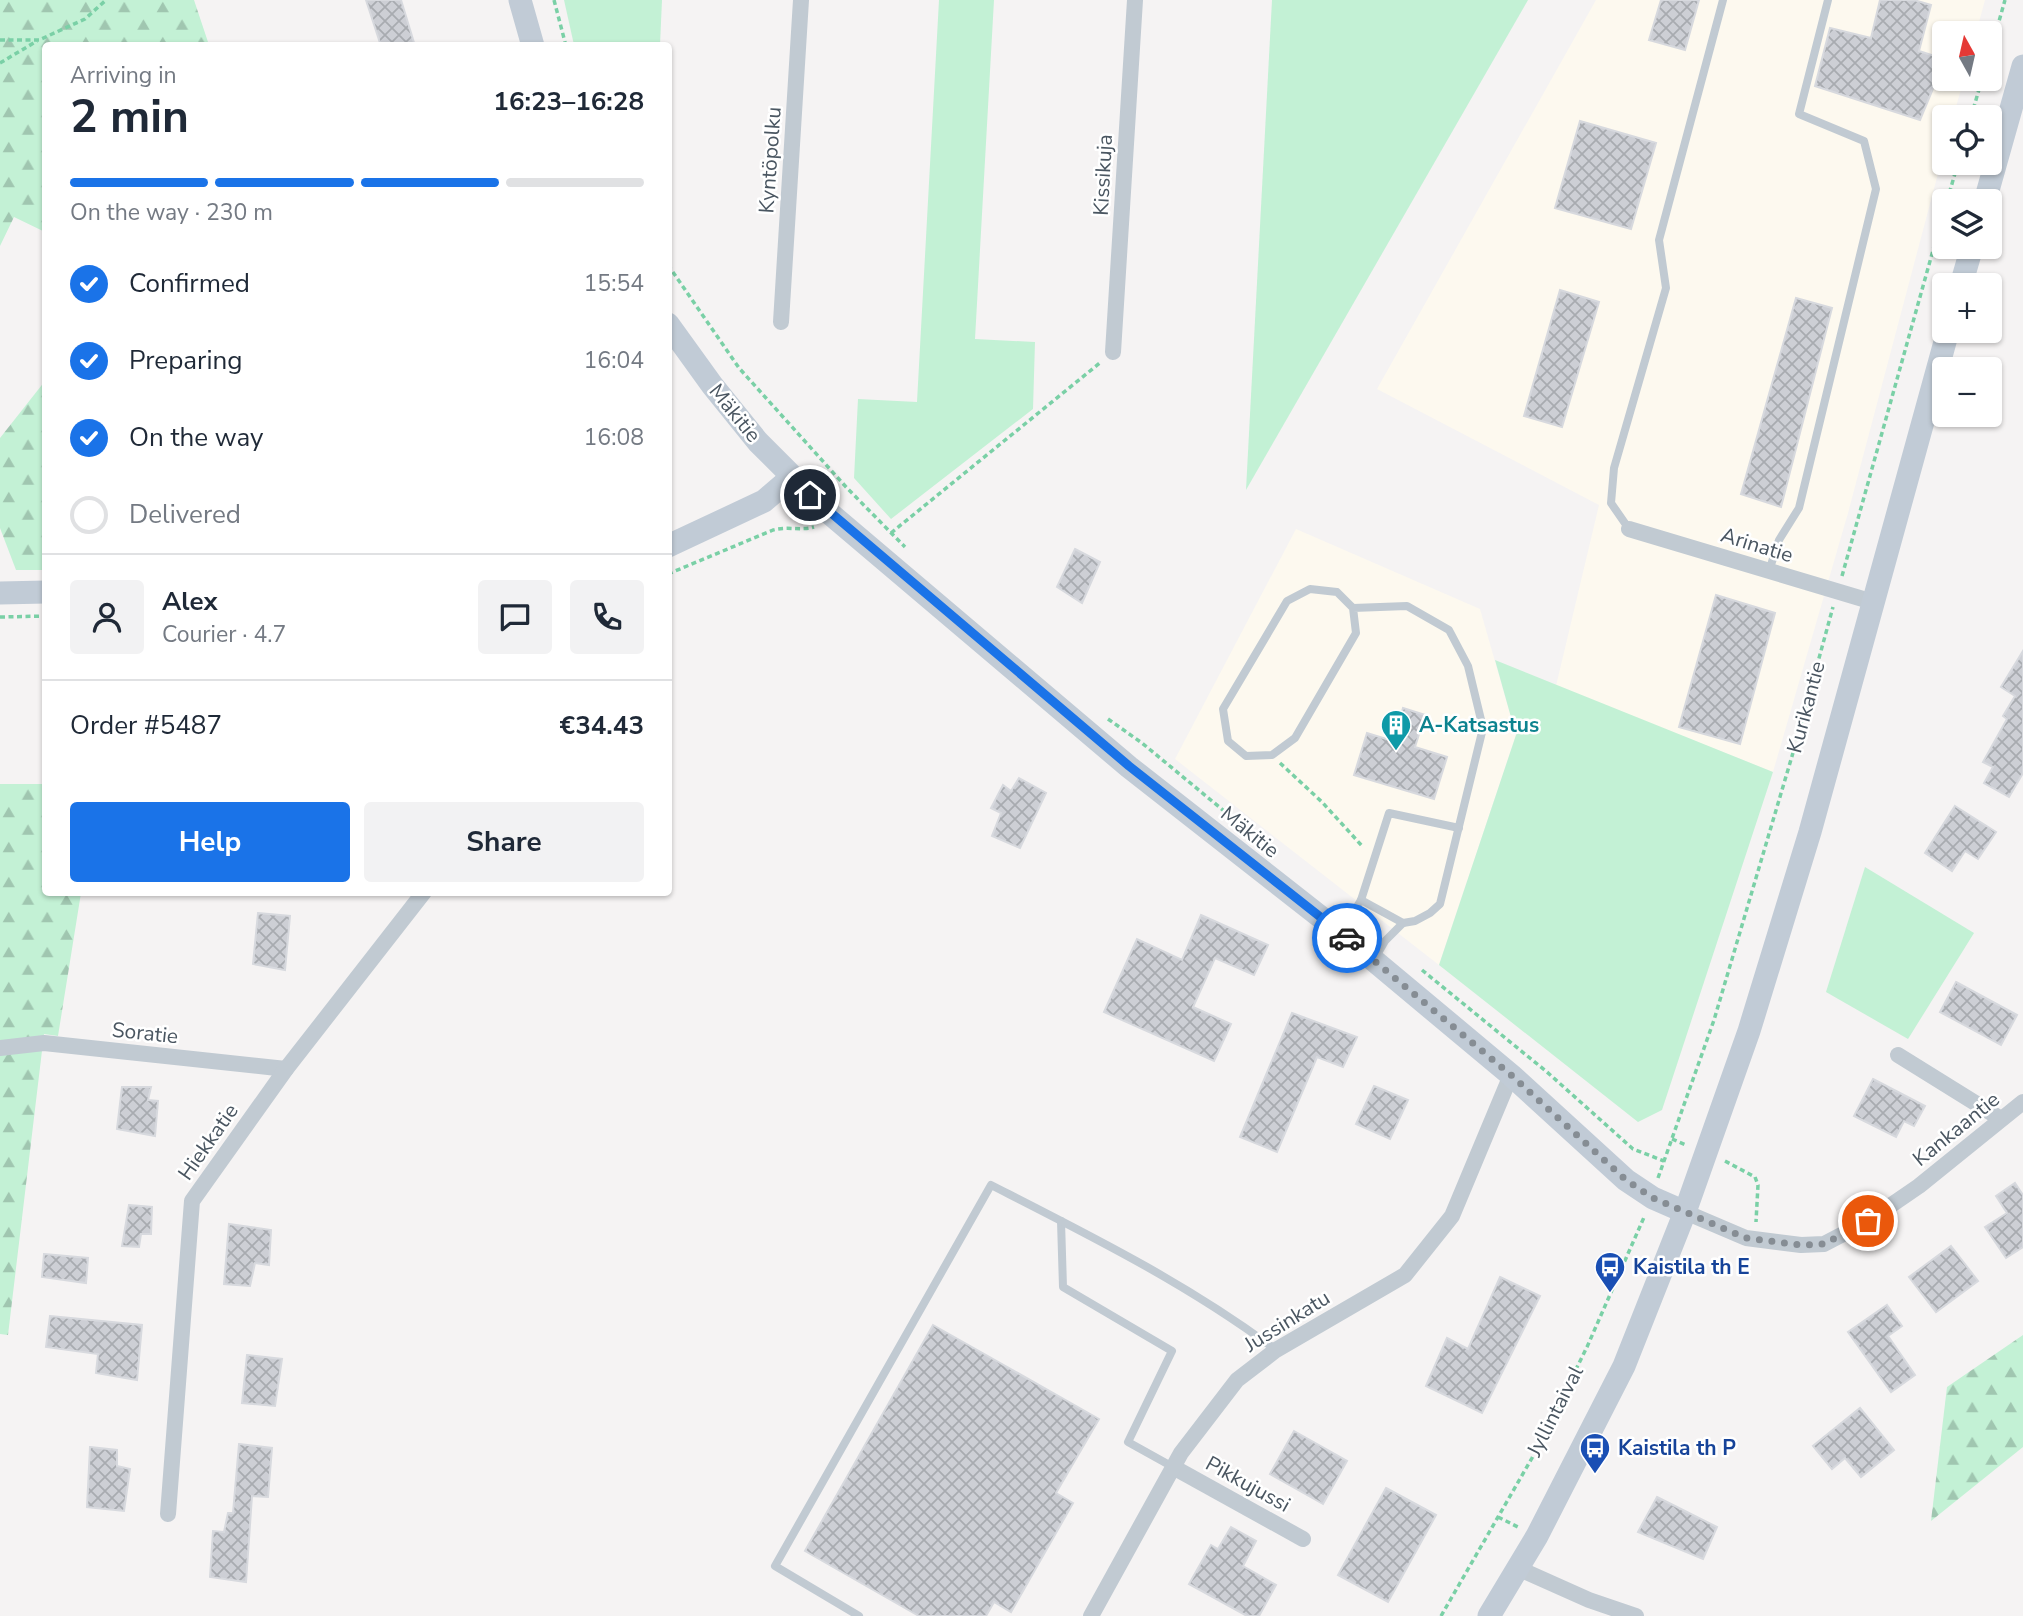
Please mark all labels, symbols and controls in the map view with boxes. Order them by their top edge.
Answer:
north arrow [1932,21,2002,91]
map controls [1932,21,2002,427]
text: Arriving in [70,60,177,91]
text: 16:23–16:28 [493,84,644,119]
text: 2 min [70,85,189,148]
button: locate [1932,105,2002,175]
street label: Kyntöpolku [752,106,788,214]
street label: Kissikuja [1087,134,1119,216]
button: layers [1932,189,2002,259]
text: On the way · 230 m [70,197,273,228]
icon: check [70,265,108,303]
text: Confirmed [129,266,250,301]
text: 15:54 [584,268,644,299]
button: + [1932,273,2002,343]
icon: check [70,342,108,380]
text: Preparing [129,343,242,378]
text: 16:04 [584,345,644,376]
button: − [1932,357,2002,427]
street label: Mäkitie [703,378,767,448]
icon: check [70,419,108,457]
text: On the way [129,420,263,455]
text: 16:08 [584,422,644,453]
pin [780,465,840,525]
icon: home [791,476,829,514]
text: Delivered [129,497,241,532]
street label: Arinatie [1717,521,1797,569]
button: person [70,580,144,654]
button: chat [478,580,552,654]
button: phone [570,580,644,654]
text: Alex [162,584,218,619]
text: Courier · 4.7 [162,619,286,650]
street label: Kurikantie [1780,658,1832,756]
text: Order #5487 [70,708,222,743]
text: €34.43 [560,708,644,743]
building icon: A-Katsastus [1379,708,1413,752]
place label: A-Katsastus [1419,711,1539,739]
street label: Mäkitie [1215,800,1285,864]
button: Help [70,802,350,882]
button: Share [364,802,644,882]
courier [1312,903,1382,973]
icon: car [1328,919,1366,957]
street label: Soratie [110,1016,180,1050]
street label: Kankaantie [1907,1085,2005,1173]
street label: Hiekkatie [171,1098,245,1186]
pin [1838,1191,1898,1251]
icon: bag [1849,1202,1887,1240]
bus stop icon: Kaistila th E [1593,1250,1627,1294]
place label: Kaistila th E [1633,1253,1750,1281]
street label: Jussinkatu [1238,1284,1335,1359]
street label: Jyllintaival [1520,1360,1590,1462]
bus stop icon: Kaistila th P [1578,1431,1612,1475]
place label: Kaistila th P [1618,1434,1736,1462]
street label: Pikkujussi [1201,1449,1295,1519]

